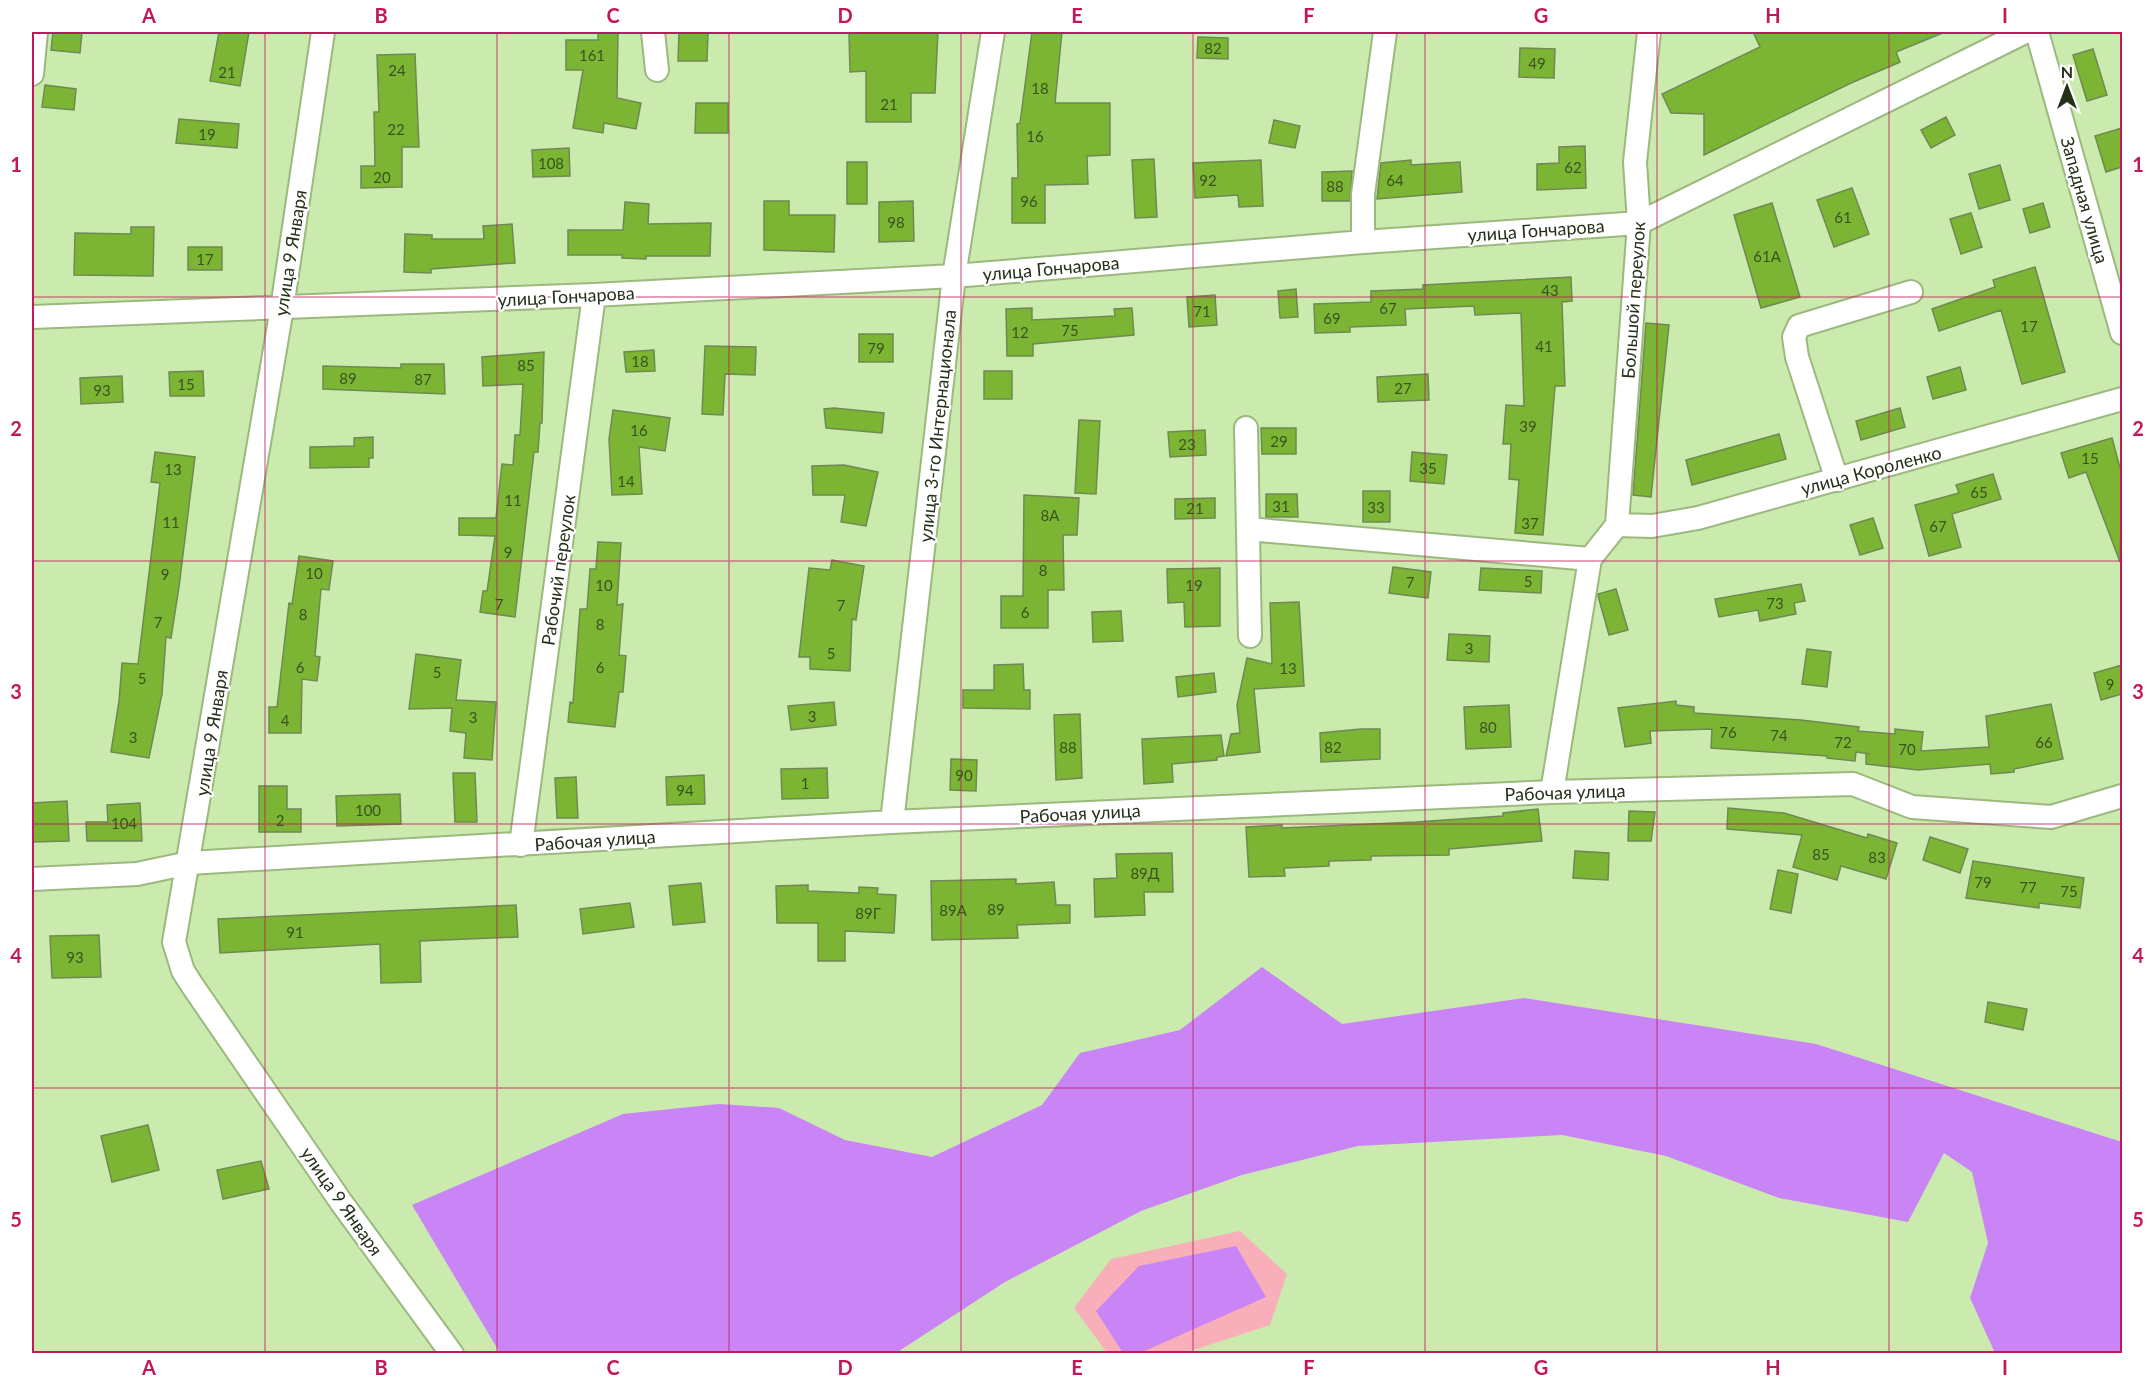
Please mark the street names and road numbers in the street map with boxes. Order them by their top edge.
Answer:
street label: Западная улица [2056,134,2114,266]
street label: улица 9 Января [269,188,311,318]
street label: улица Гончарова [1467,214,1605,246]
street label: Большой переулок [1617,220,1650,379]
street label: улица Гончарова [982,251,1120,285]
street label: улица Гончарова [497,281,635,311]
street label: улица 3-го Интернационала [914,309,960,543]
street label: улица Короленко [1798,441,1944,499]
street label: Рабочий переулок [537,492,580,647]
street label: улица 9 Января [190,668,232,798]
street label: Рабочая улица [1504,779,1626,805]
street label: Рабочая улица [1019,799,1141,827]
street label: Рабочая улица [534,825,656,855]
street label: улица 9 Января [296,1142,388,1260]

